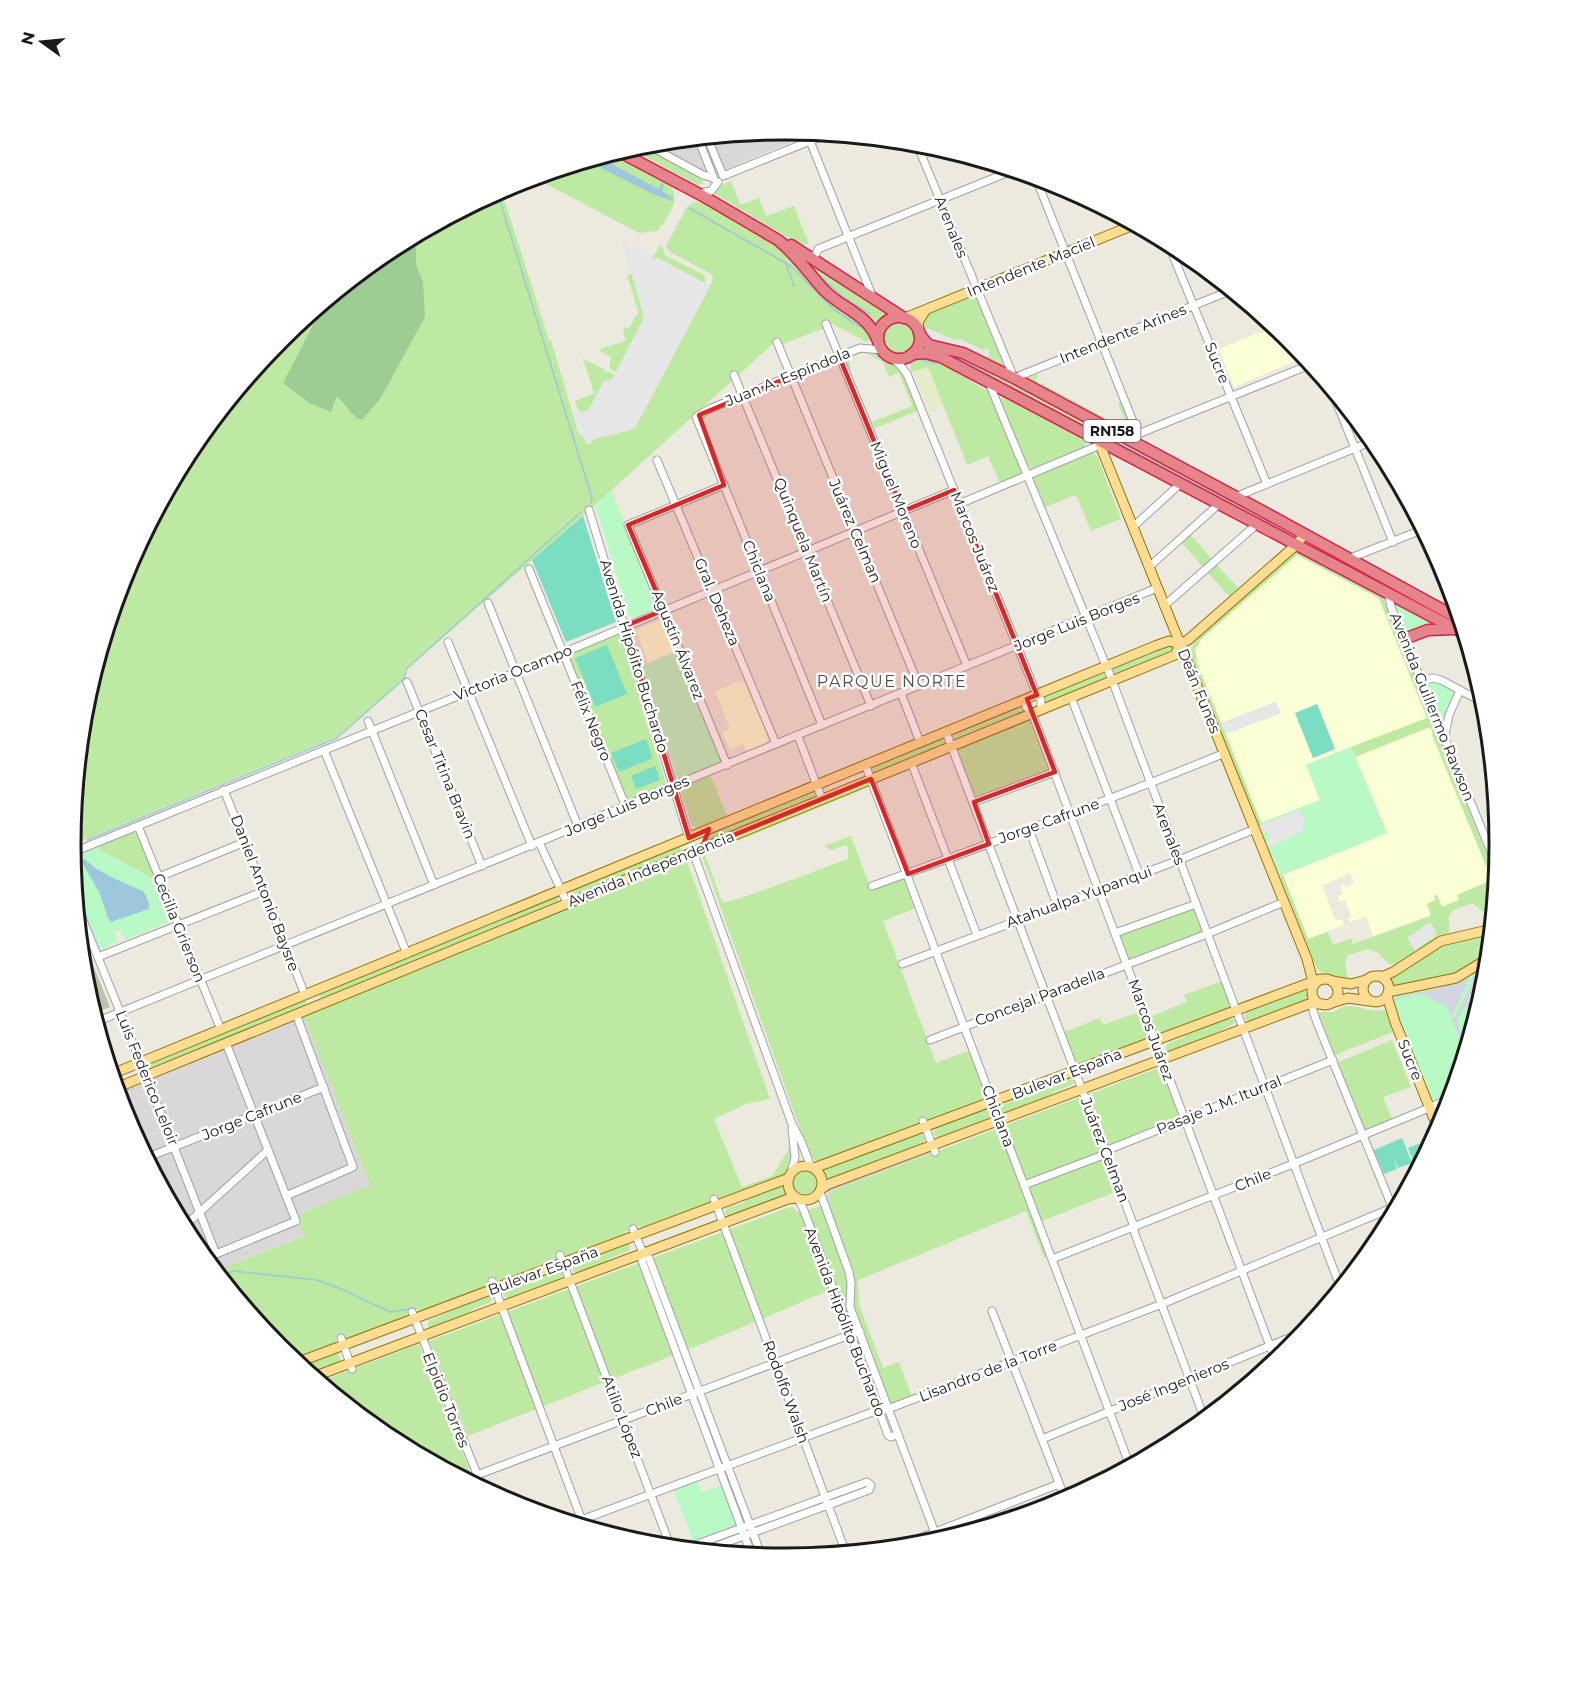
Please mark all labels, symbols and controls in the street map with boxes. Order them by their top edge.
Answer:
north arrow [12,12,72,72]
text: N [17,30,39,47]
street label: Arenales [930,193,972,261]
street label: Intendente Maciel [964,232,1098,301]
street label: Intendente Arines [1057,299,1189,368]
street label: Sucre [1201,339,1234,386]
street label: Juan A. Espíndola [722,343,853,411]
road number: RN158 [1084,420,1140,442]
street label: Miguel Moreno [866,438,927,551]
street label: Quinquela Martín [770,475,837,605]
street label: Juárez Celman [825,475,886,586]
street label: Marcos Juárez [947,489,1004,595]
street label: Chiclana [738,537,780,605]
street label: Gral. Deheza [690,555,745,649]
street label: Avenida Hipólito Buchardo [596,557,673,755]
street label: Agustín Álvarez [648,587,709,703]
street label: Jorge Luis Borges [1011,588,1142,656]
street label: Avenida Guillermo Rawson [1386,610,1479,804]
street label: Victoria Ocampo [451,640,575,705]
street label: Deán Funes [1174,646,1225,736]
district label: PARQUE NORTE [817,672,967,691]
street label: Félix Negro [567,678,616,764]
street label: Cesar Titina Bravin [411,706,480,842]
street label: Jorge Luis Borges [561,771,692,841]
street label: Jorge Cafrune [995,794,1102,848]
street label: Arenales [1149,800,1190,868]
street label: Daniel Antonio Baysre [227,812,304,974]
street label: Avenida Independencia [565,826,737,911]
street label: Atahualpa Yupanqui [1003,861,1154,932]
street label: Cecilia Grierson [149,870,210,985]
street label: Concejal Paradella [972,963,1108,1030]
street label: Marcos Juárez [1124,976,1179,1084]
street label: Luis Federico Leloir [112,1007,183,1148]
street label: Sucre [1394,1036,1427,1083]
street label: Bulevar España [1009,1044,1124,1103]
street label: Pasaje J. M. Iturral [1153,1071,1284,1138]
street label: Chiclana [978,1082,1019,1150]
street label: Jorge Cafrune [198,1087,304,1145]
street label: Juárez Celman [1076,1094,1134,1205]
street label: Chile [1232,1164,1274,1195]
street label: Avenida Hipólito Buchardo [801,1224,890,1419]
street label: Bulevar España [485,1242,601,1299]
street label: Lisandro de la Torre [916,1335,1060,1406]
street label: Rodolfo Walsh [759,1338,814,1446]
street label: Elpidio Torres [419,1349,474,1450]
street label: José Ingenieros [1115,1354,1232,1416]
street label: Atilio López [598,1373,647,1461]
street label: Chile [643,1389,685,1420]

